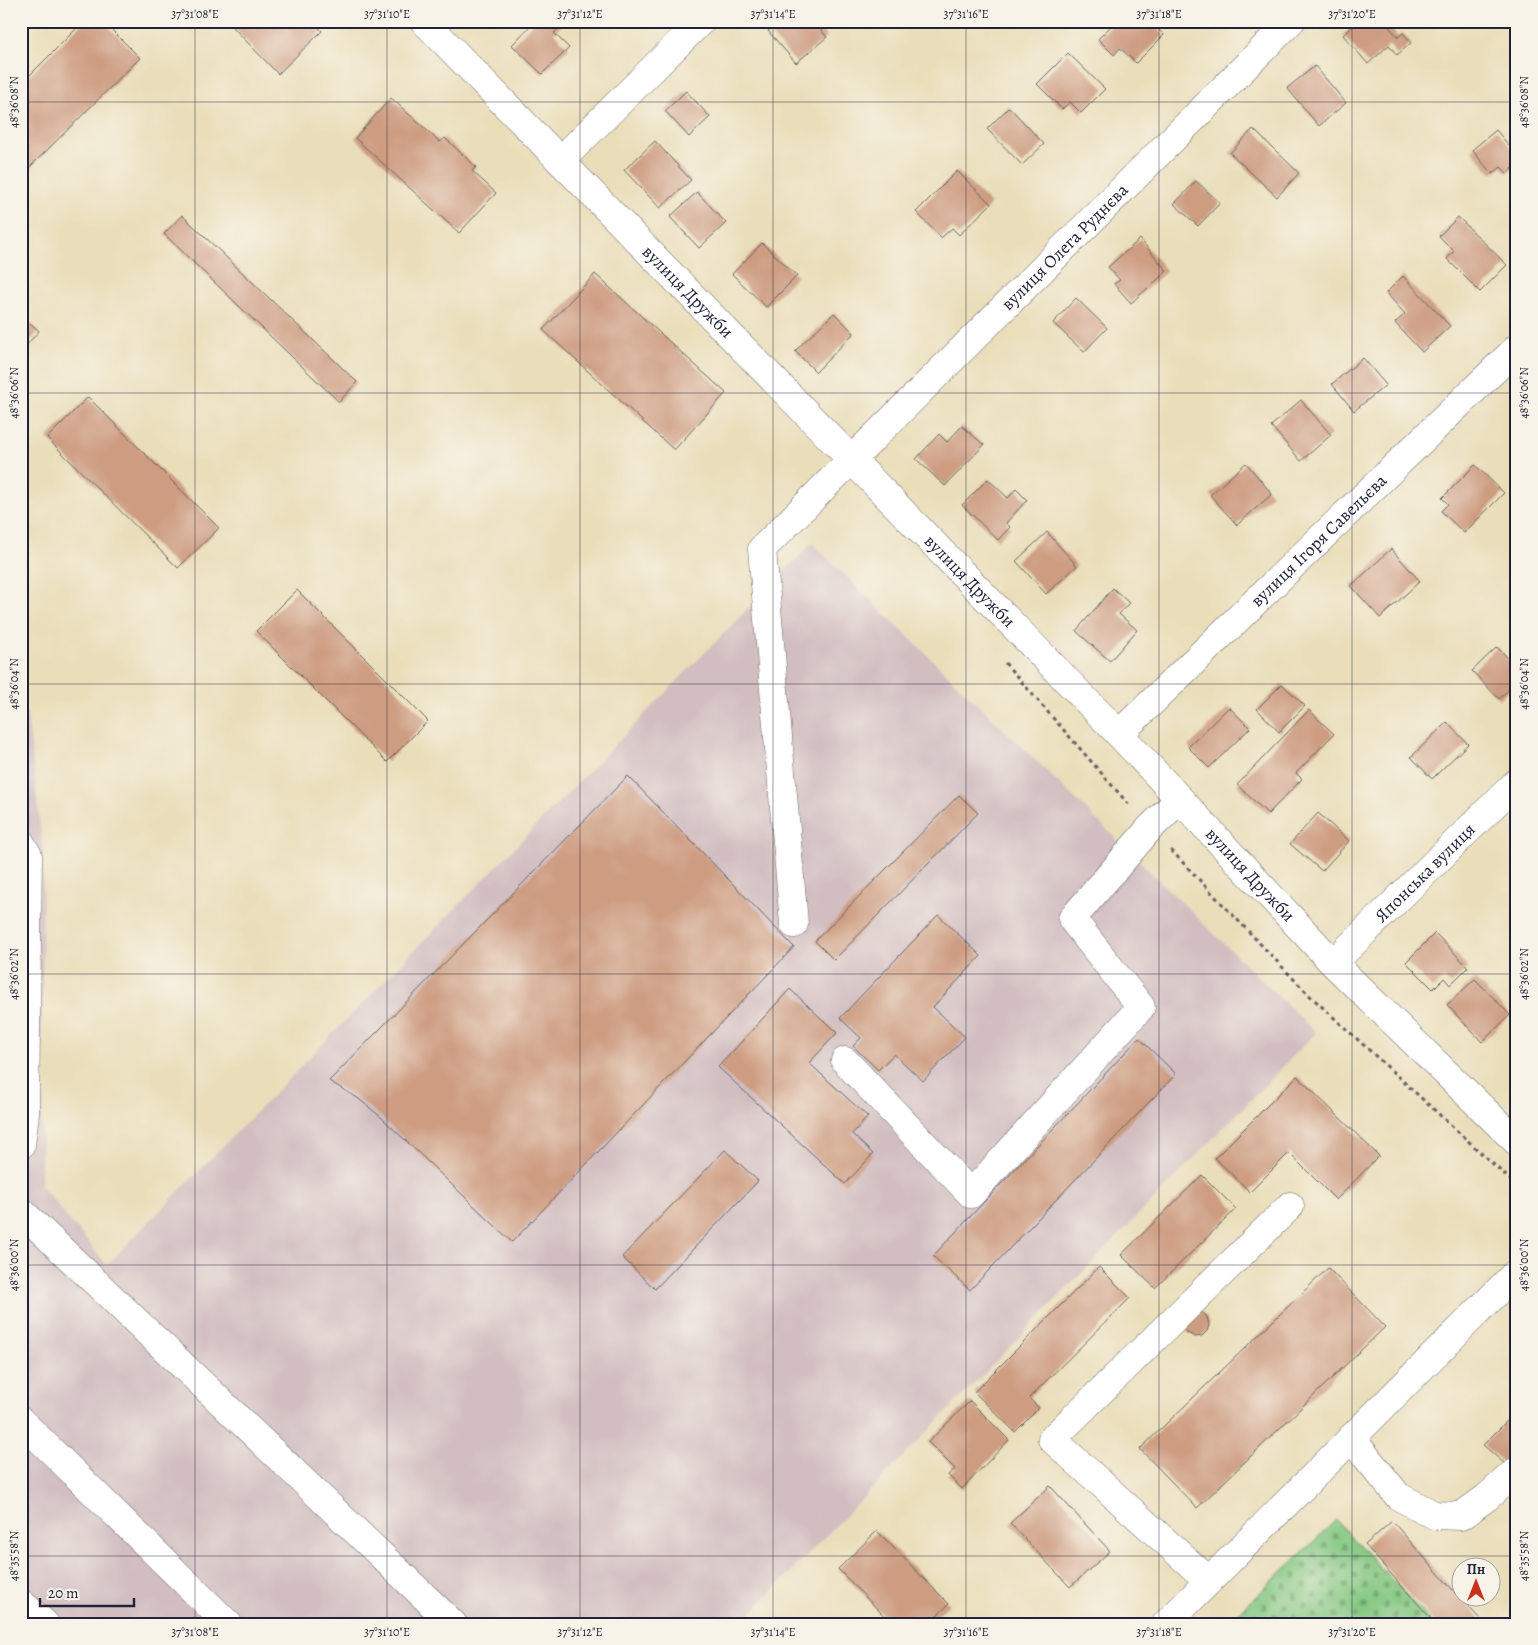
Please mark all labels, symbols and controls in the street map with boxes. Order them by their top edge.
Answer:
text: 37°31'08"E [171,6,219,22]
text: 37°31'10"E [364,6,410,22]
text: 37°31'12"E [557,6,603,22]
text: 37°31'14"E [750,6,796,22]
text: 37°31'16"E [943,6,989,22]
text: 37°31'18"E [1136,6,1182,22]
text: 37°31'20"E [1328,6,1376,22]
text: 48°36'08"N [6,76,22,128]
text: 48°36'08"N [1516,76,1532,128]
street label: вулиця Олега Руднєва [996,178,1134,316]
street label: вулиця Дружби [637,240,739,343]
text: 48°36'06"N [6,367,22,419]
text: 48°36'06"N [1516,367,1532,419]
street label: вулиця Ігоря Савельєва [1245,468,1392,612]
street label: вулиця Дружби [919,529,1021,633]
text: 48°36'04"N [6,658,22,710]
text: 48°36'04"N [1516,658,1532,710]
street label: Японська вулиця [1369,818,1480,927]
street label: вулиця Дружби [1200,822,1300,927]
text: 48°36'02"N [6,948,22,1000]
text: 48°36'02"N [1516,948,1532,1000]
text: 48°36'00"N [6,1238,22,1291]
text: 48°36'00"N [1516,1238,1532,1291]
text: 48°35'58"N [6,1530,22,1581]
text: 48°35'58"N [1516,1530,1532,1581]
north arrow [1450,1558,1500,1608]
text: Пн [1467,1560,1485,1579]
scale bar [40,1575,134,1607]
text: 20 m [48,1583,79,1603]
text: 37°31'08"E [171,1624,219,1640]
text: 37°31'10"E [364,1624,410,1640]
text: 37°31'12"E [557,1624,603,1640]
text: 37°31'14"E [750,1624,796,1640]
text: 37°31'16"E [943,1624,989,1640]
text: 37°31'18"E [1136,1624,1182,1640]
text: 37°31'20"E [1328,1624,1376,1640]

